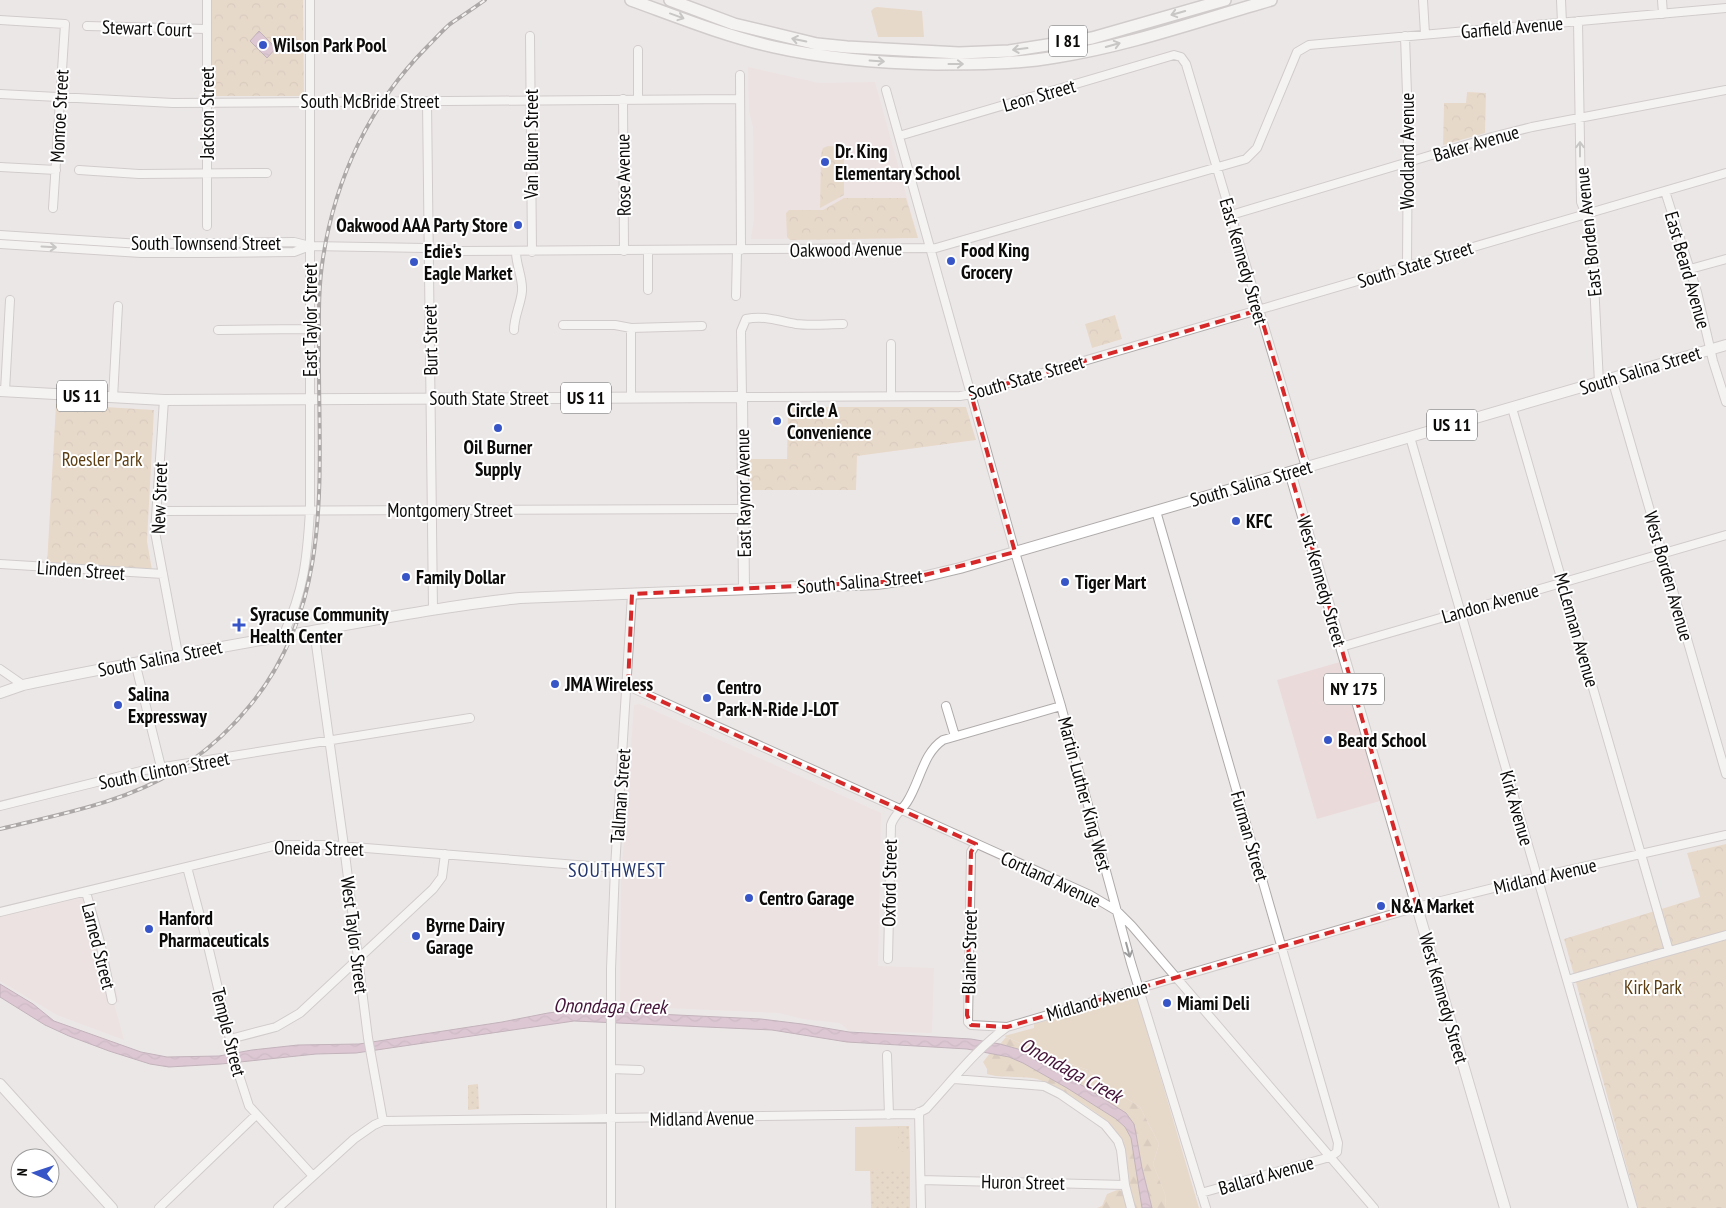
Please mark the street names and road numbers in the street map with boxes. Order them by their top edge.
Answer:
street label: Garfield Avenue [1460,11,1564,43]
street label: Stewart Court [102,14,193,42]
road number: I 81 [1049,26,1087,56]
street label: Jackson Street [195,66,219,160]
street label: Monroe Street [45,68,73,163]
street label: Leon Street [1000,73,1079,117]
street label: Van Buren Street [519,88,543,200]
street label: South McBride Street [301,89,440,113]
street label: Woodland Avenue [1395,92,1419,209]
street label: Baker Avenue [1430,119,1522,167]
street label: Rose Avenue [610,133,636,216]
street label: East Borden Avenue [1569,166,1607,298]
street label: East Kennedy Street [1214,195,1274,328]
street label: East Beard Avenue [1660,209,1716,332]
street label: South Townsend Street [131,231,282,255]
street label: South State Street [1354,235,1476,293]
street label: Oakwood Avenue [789,236,903,262]
street label: East Taylor Street [298,262,322,377]
street label: Burt Street [417,303,443,376]
street label: South Salina Street [1576,340,1704,400]
street label: South State Street [965,349,1087,405]
road number: US 11 [57,381,107,412]
road number: US 11 [561,382,611,413]
street label: South State Street [429,386,549,410]
road number: US 11 [1427,410,1477,440]
street label: East Raynor Avenue [730,428,756,558]
street label: South Salina Street [1187,454,1316,512]
street label: New Street [146,461,172,534]
street label: Montgomery Street [387,498,514,522]
street label: West Borden Avenue [1639,508,1699,644]
street label: West Kennedy Street [1292,513,1352,650]
street label: Linden Street [36,555,127,585]
street label: South Salina Street [796,563,924,598]
street label: McLennan Avenue [1549,570,1605,690]
street label: Landon Avenue [1439,578,1541,628]
street label: South Salina Street [96,634,225,682]
road number: NY 175 [1324,674,1384,704]
street label: Martin Luther King West [1053,714,1117,875]
street label: South Clinton Street [97,745,232,794]
street label: Tallman Street [605,747,635,844]
street label: Kirk Avenue [1495,768,1539,849]
street label: Furman Street [1226,788,1275,885]
street label: Oneida Street [274,835,365,861]
street label: Oxford Street [876,838,902,927]
street label: Cortland Avenue [997,845,1105,913]
street label: Midland Avenue [1491,853,1599,899]
street label: West Taylor Street [336,875,374,996]
street label: Larned Street [77,900,121,992]
street label: Blaine Street [956,909,982,995]
street label: West Kennedy Street [1414,930,1474,1067]
street label: Midland Avenue [1043,974,1151,1026]
street label: Temple Street [206,985,252,1080]
street label: Midland Avenue [649,1105,755,1131]
street label: Ballard Avenue [1216,1150,1317,1200]
street label: Huron Street [981,1169,1066,1195]

